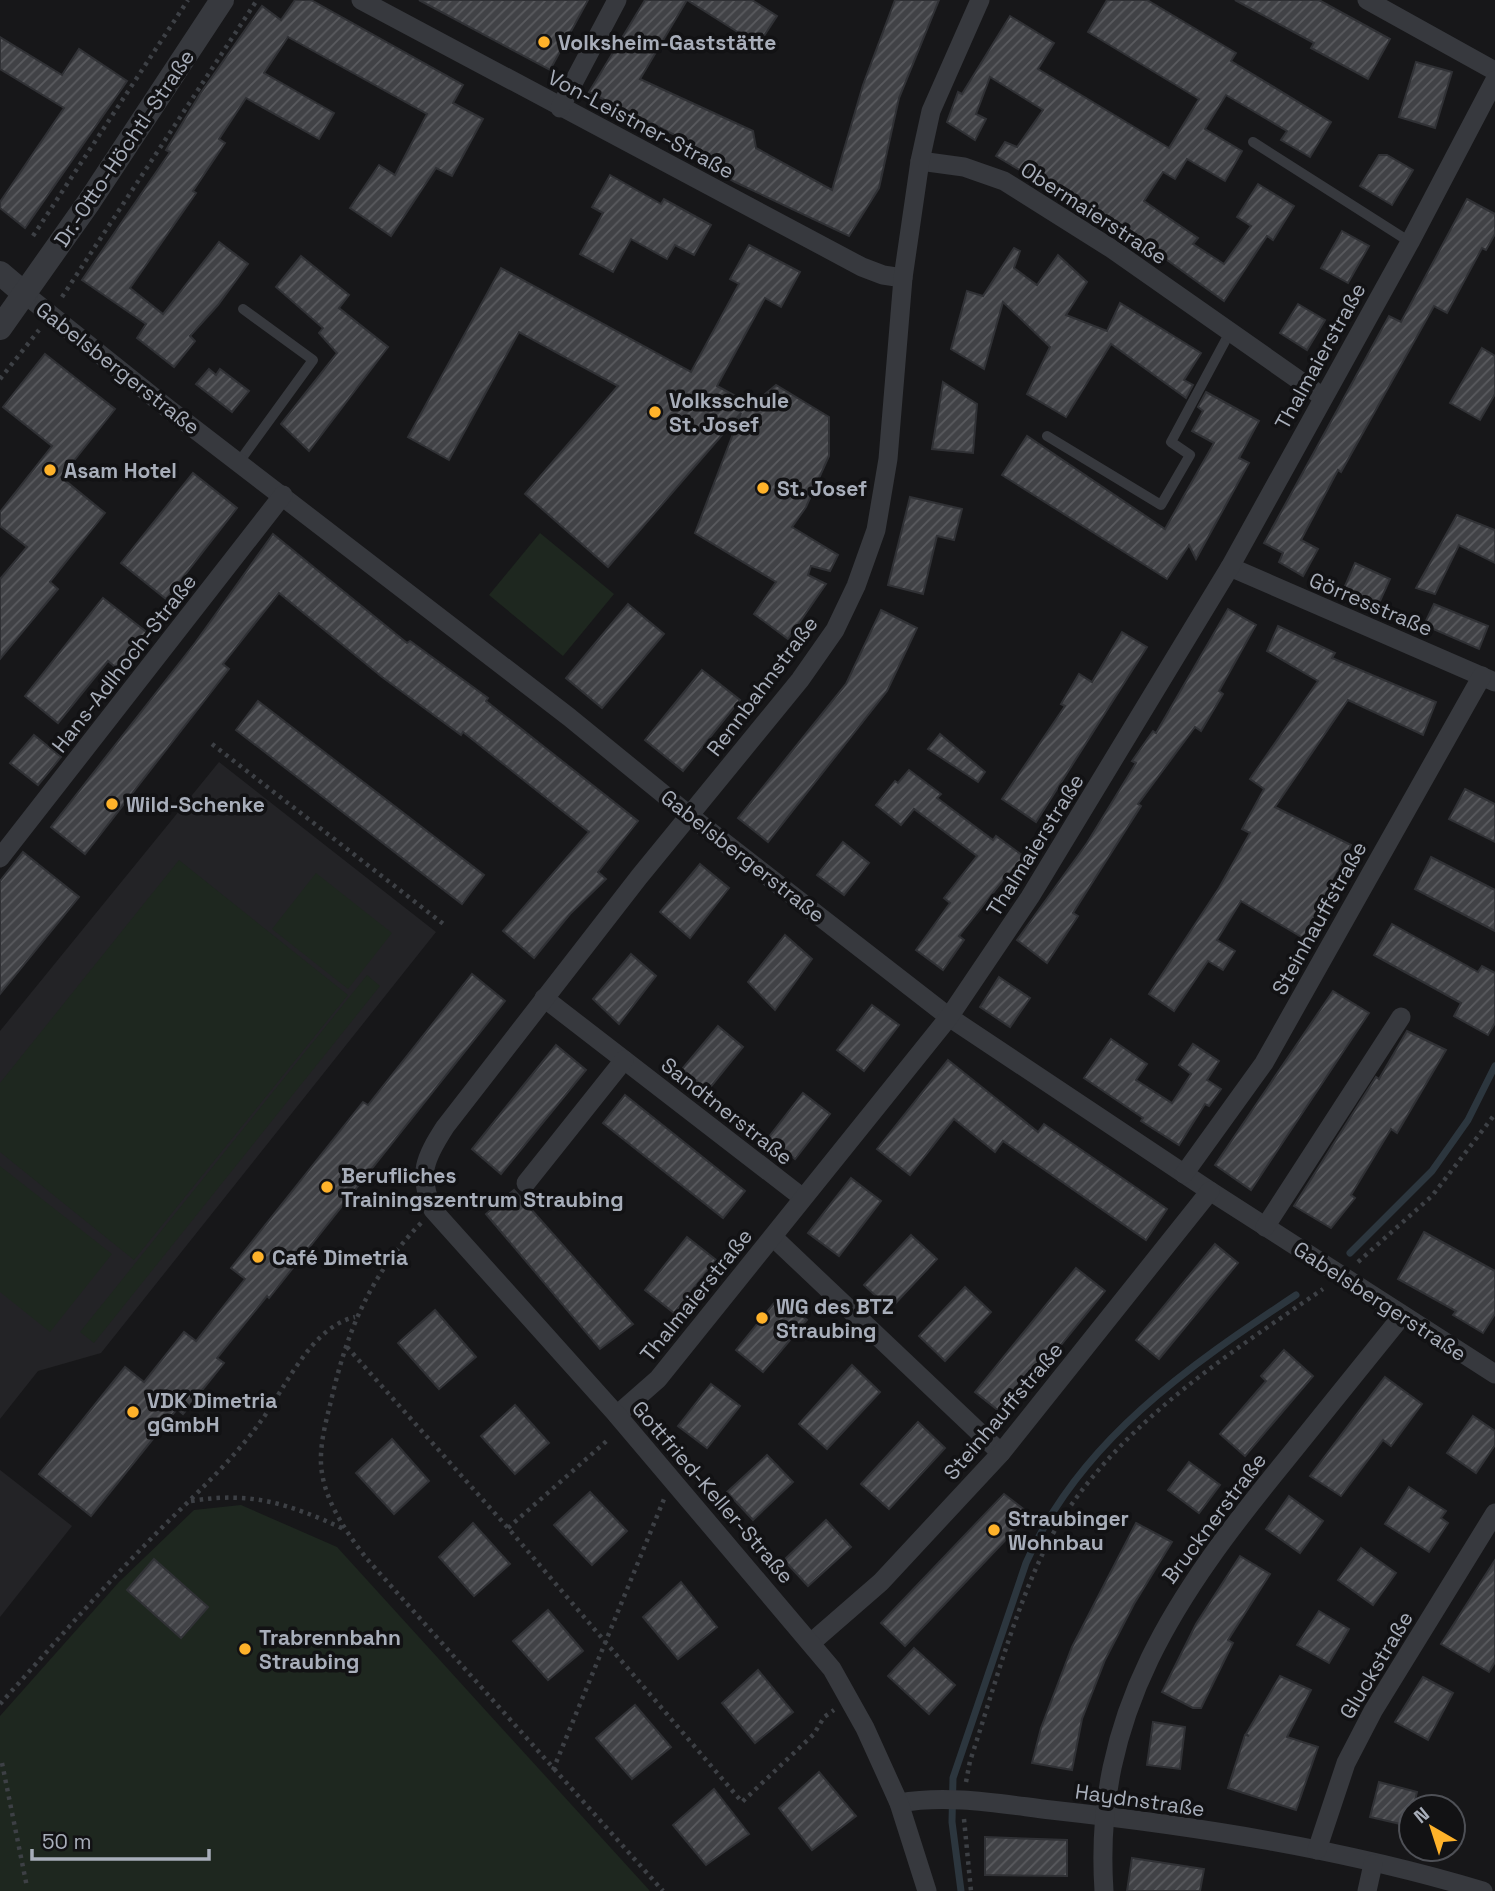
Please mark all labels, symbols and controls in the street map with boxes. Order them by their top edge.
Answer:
place label: Volksheim-Gaststätte [558,29,776,56]
marker: Volksheim-Gaststätte [536,34,552,50]
street label: Dr.-Otto-Höchtl-Straße [48,44,200,252]
street label: Von-Leistner-Straße [543,63,739,185]
street label: Obermaierstraße [1016,156,1172,270]
street label: Thalmaierstraße [1269,278,1371,434]
street label: Gabelsbergerstraße [31,295,205,441]
place label: Volksschule St. Josef [669,387,789,438]
marker: Volksschule St. Josef [647,404,663,420]
place label: Asam Hotel [64,457,177,484]
marker: Asam Hotel [42,462,58,478]
place label: St. Josef [777,475,867,502]
marker: St. Josef [755,480,771,496]
street label: Görresstraße [1305,566,1437,642]
street label: Hans-Adlhoch-Straße [46,568,202,758]
street label: Rennbahnstraße [701,611,823,761]
street label: Thalmaierstraße [980,768,1090,922]
street label: Gabelsbergerstraße [656,783,830,929]
place label: Wild-Schenke [126,791,265,818]
marker: Wild-Schenke [104,796,120,812]
street label: Steinhauffstraße [1266,836,1372,1000]
street label: Sandtnerstraße [656,1051,798,1171]
place label: Berufliches Trainingszentrum Straubing [341,1162,624,1213]
marker: Berufliches Trainingszentrum Straubing [319,1179,335,1195]
street label: Thalmaierstraße [634,1223,758,1367]
street label: Gabelsbergerstraße [1288,1235,1472,1367]
place label: Café Dimetria [272,1244,408,1271]
marker: Café Dimetria [250,1249,266,1265]
place label: WG des BTZ Straubing [776,1293,894,1344]
marker: WG des BTZ Straubing [754,1310,770,1326]
street label: Steinhauffstraße [937,1337,1069,1485]
place label: VDK Dimetria gGmbH [147,1387,277,1438]
street label: Gottfried-Keller-Straße [626,1395,800,1589]
marker: VDK Dimetria gGmbH [125,1404,141,1420]
street label: Brucknerstraße [1156,1447,1272,1589]
place label: Straubinger Wohnbau [1008,1505,1129,1556]
marker: Straubinger Wohnbau [986,1522,1002,1538]
street label: Gluckstraße [1333,1606,1419,1724]
place label: Trabrennbahn Straubing [259,1624,401,1675]
marker: Trabrennbahn Straubing [237,1641,253,1657]
street label: Haydnstraße [1073,1778,1207,1822]
north arrow [1397,1793,1467,1863]
text: N [1409,1801,1434,1829]
scale bar [32,1818,208,1862]
text: 50 m [42,1828,92,1855]

